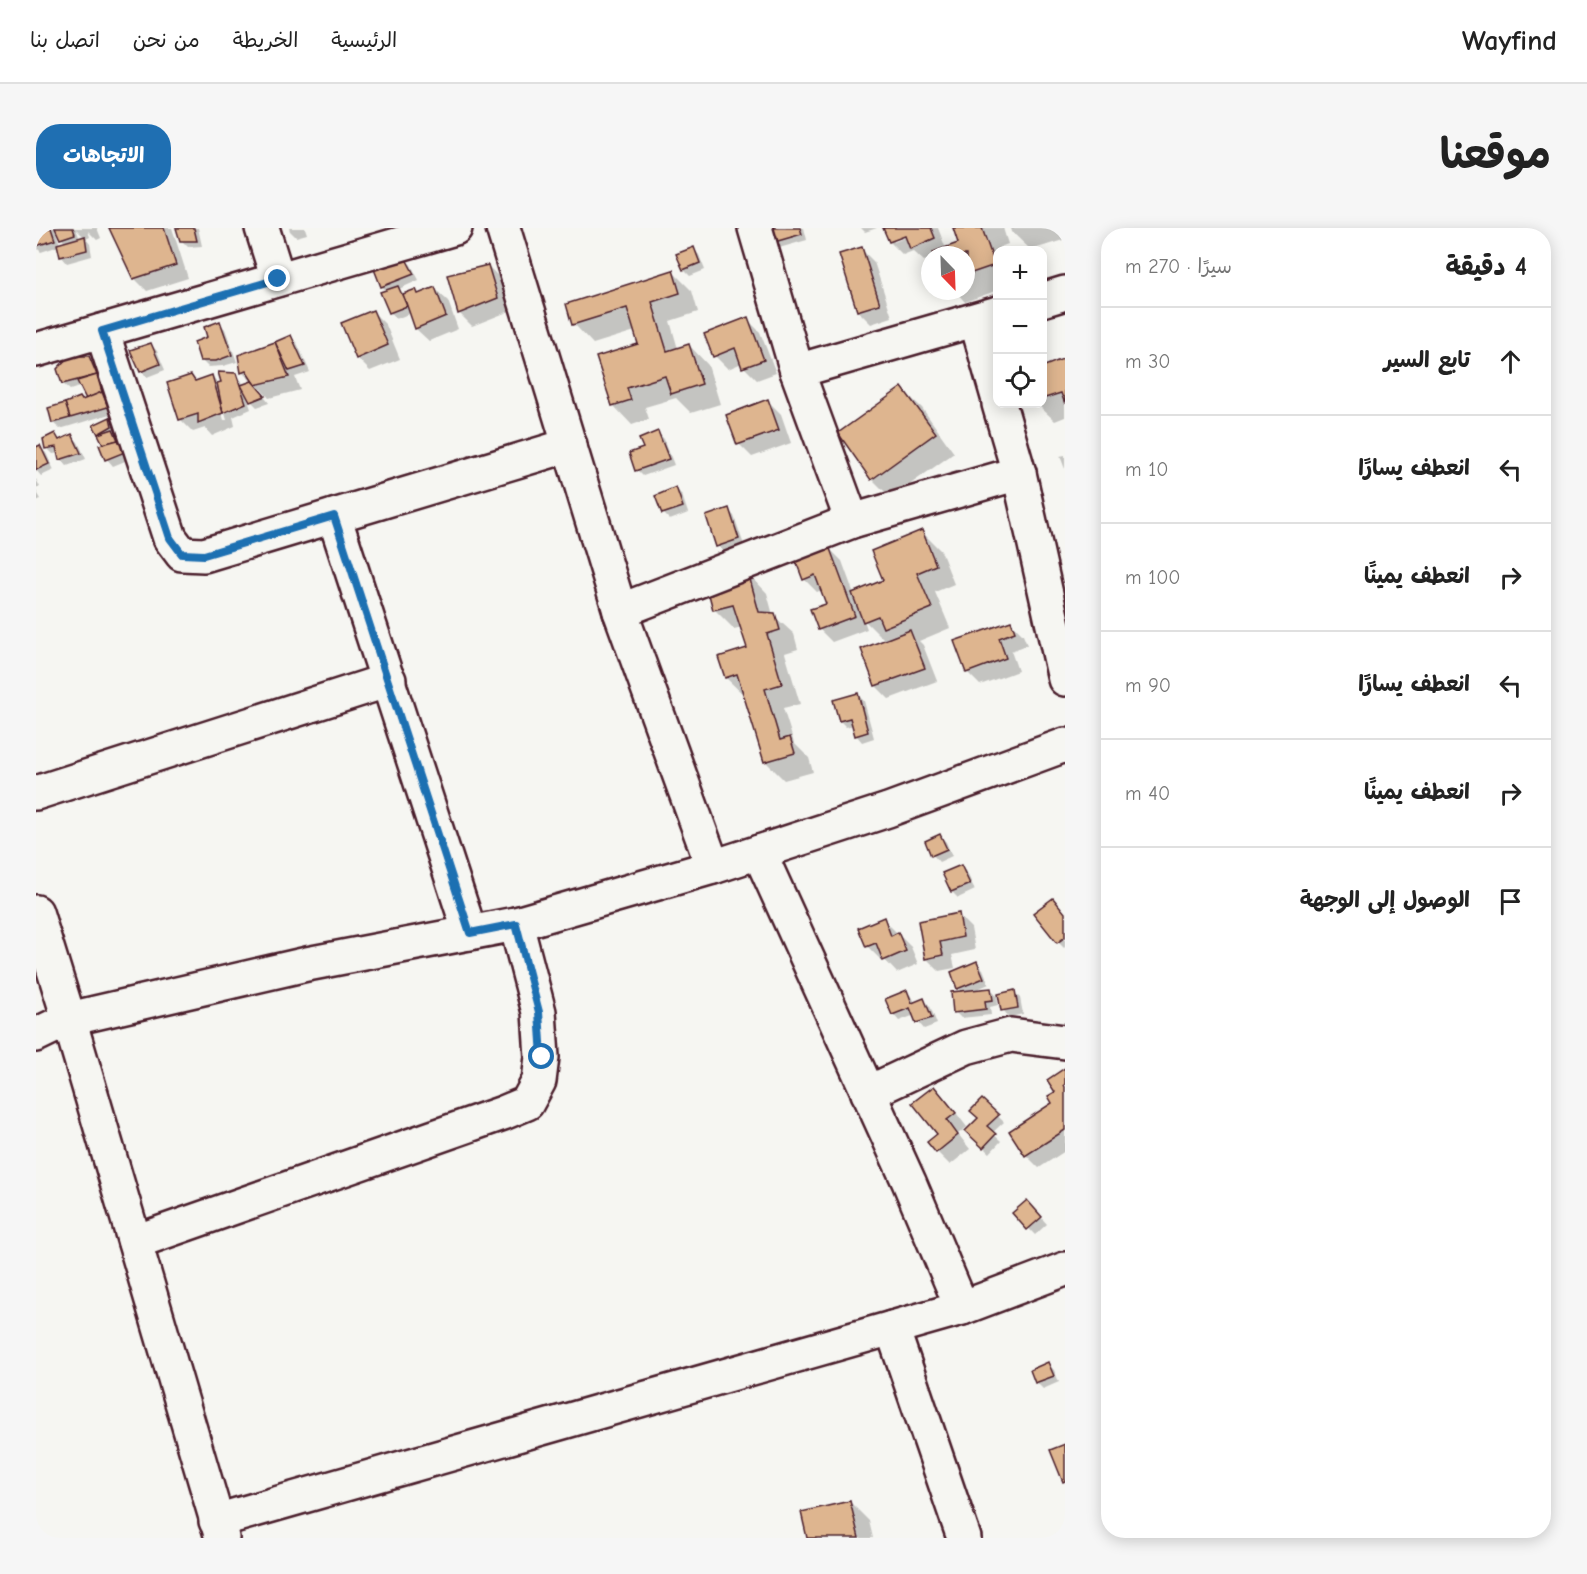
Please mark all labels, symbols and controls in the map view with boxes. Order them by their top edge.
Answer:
text: Wayfind [1462,25,1557,57]
text: اتصل بنا [30,28,100,52]
text: من نحن [133,28,200,52]
text: الخريطة [233,28,298,52]
text: الرئيسية [331,28,397,52]
button: الاتجاهات [36,124,171,189]
text: موقعنا [1440,130,1551,179]
north arrow [921,246,975,300]
map controls [993,246,1047,408]
button: + [993,246,1047,300]
text: 4 دقيقة [1446,252,1527,282]
text: سيرًا · 270 m [1125,255,1232,278]
route end [264,265,290,291]
button: − [993,300,1047,354]
icon: ahead [1494,345,1527,378]
text: تابع السير [1384,347,1470,373]
text: 30 m [1125,350,1171,373]
button: locate [993,354,1047,408]
icon: left [1494,453,1527,486]
text: انعطف يسارًا [1358,455,1470,481]
text: 10 m [1125,458,1168,481]
icon: right [1494,561,1527,594]
text: انعطف يمينًا [1364,563,1470,589]
text: 100 m [1125,566,1181,589]
icon: left [1494,669,1527,702]
text: انعطف يسارًا [1358,671,1470,697]
text: 90 m [1125,674,1171,697]
icon: right [1494,777,1527,810]
text: انعطف يمينًا [1364,779,1470,805]
text: 40 m [1125,782,1170,805]
icon: arrive [1494,885,1527,918]
text: الوصول إلى الوجهة [1300,887,1470,913]
route start [528,1043,554,1069]

